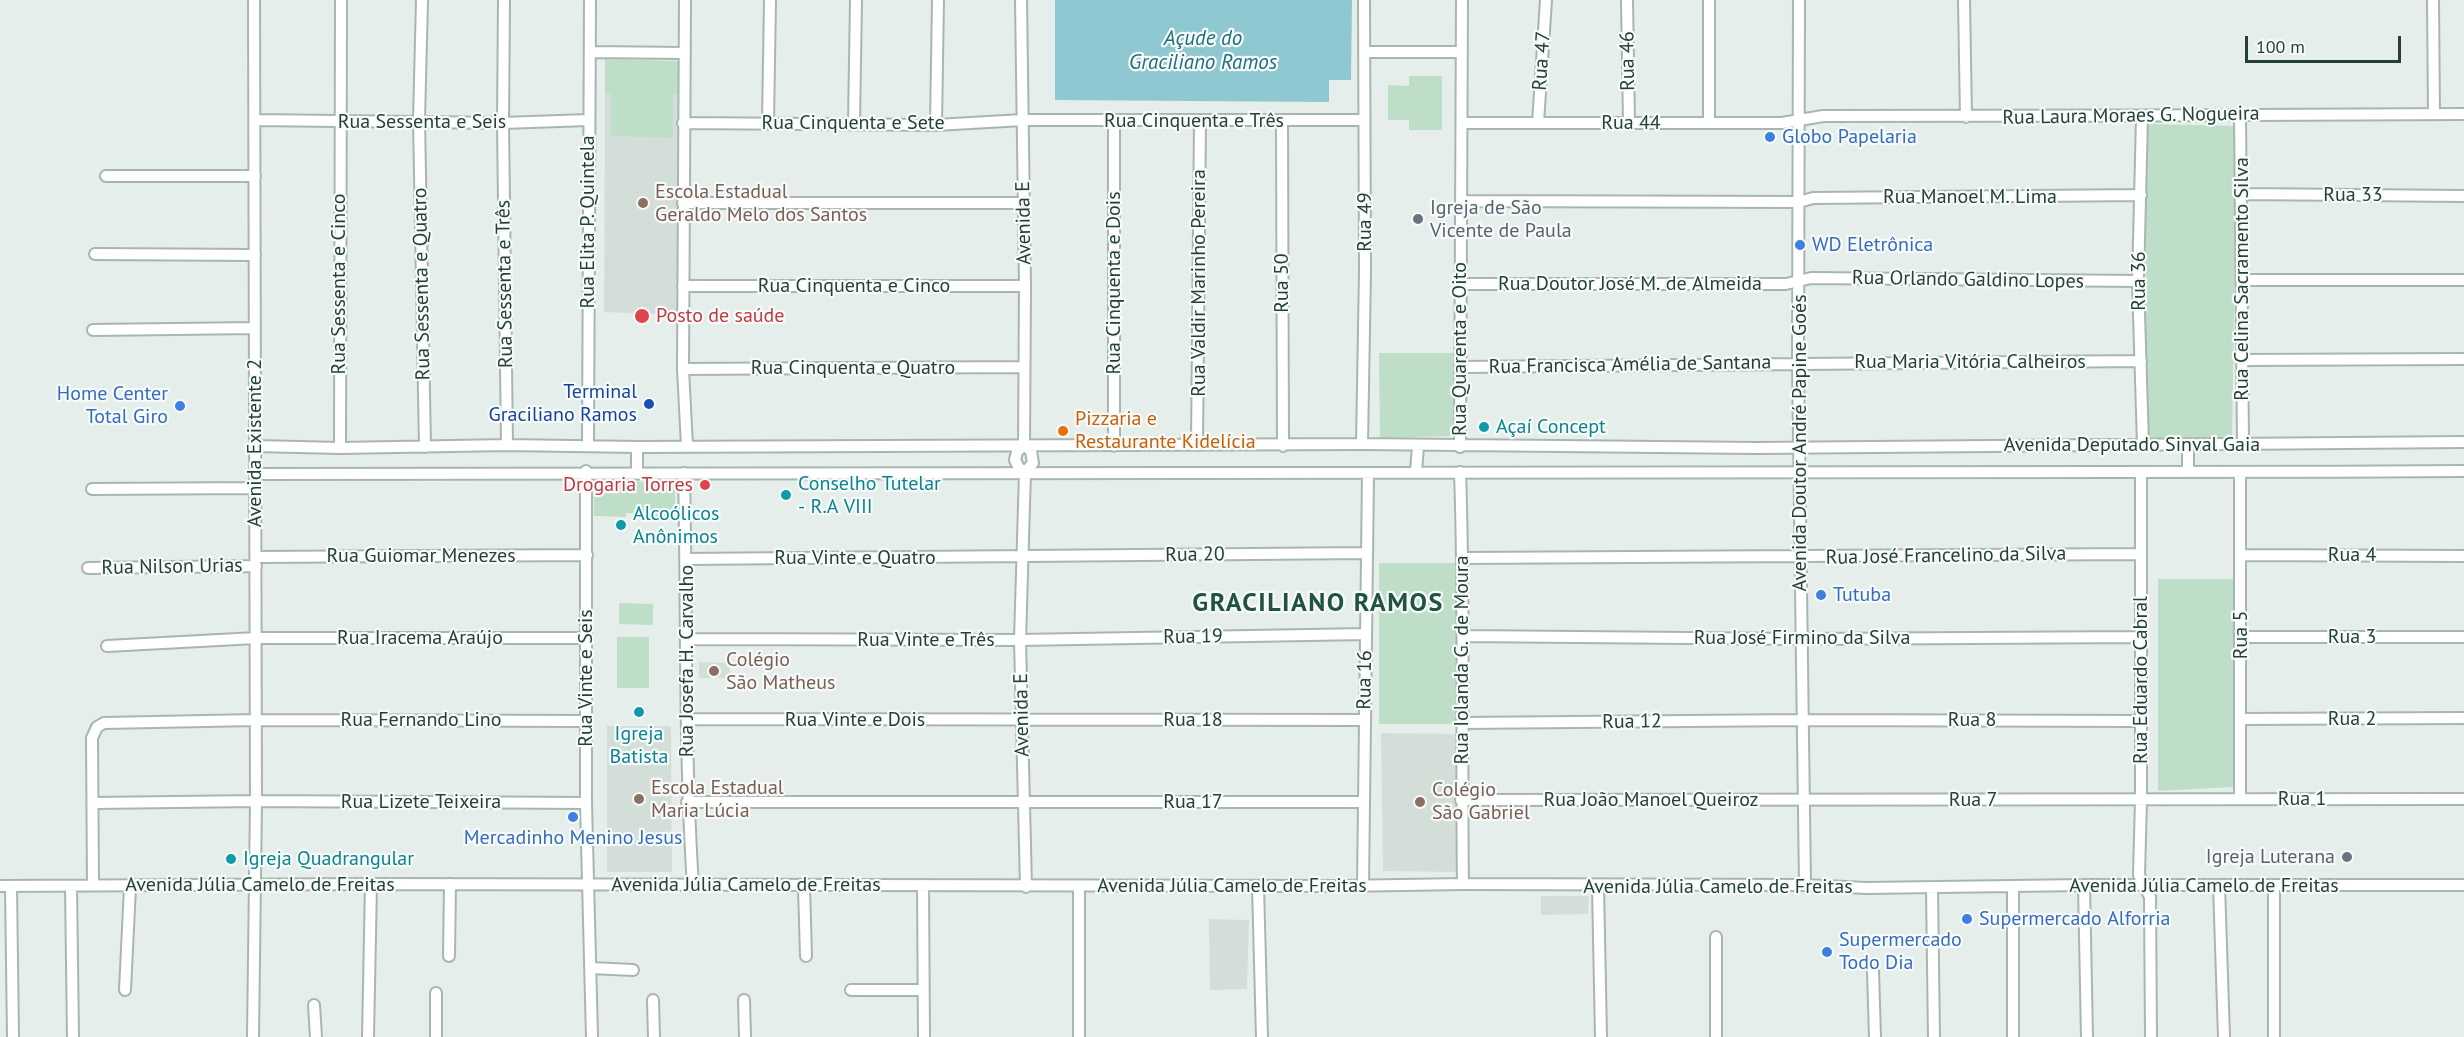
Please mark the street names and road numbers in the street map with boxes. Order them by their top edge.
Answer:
street label: Rua 47 [1528,30,1556,92]
street label: Rua 46 [1615,31,1641,91]
street label: Rua Laura Moraes G. Nogueira [2002,102,2260,130]
street label: Rua Cinquenta e Três [1104,109,1284,133]
street label: Rua Sessenta e Seis [338,110,506,134]
street label: Rua Cinquenta e Sete [761,111,945,135]
street label: Rua 44 [1601,111,1661,135]
street label: Rua Elita P. Quintela [576,135,600,309]
street label: Rua Celina Sacramento Silva [2230,157,2254,401]
street label: Rua Valdir Marinho Pereira [1187,169,1211,397]
street label: Avenida E [1011,181,1037,265]
street label: Rua 33 [2323,183,2383,207]
street label: Rua Manoel M. Lima [1883,185,2057,209]
street label: Rua Sessenta e Quatro [408,187,436,381]
street label: Rua Cinquenta e Dois [1102,191,1126,375]
street label: Rua 49 [1353,192,1377,252]
street label: Rua Sessenta e Cinco [327,194,351,374]
street label: Rua Sessenta e Três [492,200,518,368]
street label: Rua 36 [2127,251,2151,311]
street label: Rua 50 [1270,253,1294,313]
street label: Rua Quarenta e Oito [1448,262,1472,436]
street label: Rua Orlando Galdino Lopes [1852,266,2084,294]
street label: Rua Doutor José M. de Almeida [1498,272,1762,296]
street label: Rua Cinquenta e Cinco [758,274,950,298]
street label: Avenida Doutor André Papine Goés [1788,294,1812,592]
street label: Rua Maria Vitória Calheiros [1854,350,2086,374]
street label: Rua Francisca Amélia de Santana [1488,351,1772,379]
street label: Rua Cinquenta e Quatro [751,356,955,380]
street label: Avenida Existente 2 [243,359,267,527]
street label: Avenida Deputado Sinval Gaia [2004,433,2260,457]
street label: Rua 20 [1165,542,1225,568]
street label: Rua José Francelino da Silva [1826,542,2066,570]
street label: Rua 4 [2328,543,2376,567]
street label: Rua Guiomar Menezes [326,544,516,568]
street label: Rua Vinte e Quatro [774,546,936,570]
street label: Rua Nilson Urias [101,554,243,580]
street label: Rua Iolanda G. de Moura [1450,555,1474,765]
street label: Rua Josefa H. Carvalho [675,565,699,757]
street label: Rua Eduardo Cabral [2129,596,2153,764]
street label: Rua Vinte e Seis [574,609,598,747]
street label: Rua 5 [2229,611,2253,659]
street label: Rua 19 [1163,624,1223,650]
street label: Rua 3 [2328,625,2376,649]
street label: Rua Iracema Araújo [337,626,503,650]
street label: Rua José Firmino da Silva [1694,626,1910,650]
street label: Rua Vinte e Três [857,628,995,652]
street label: Rua 16 [1352,650,1378,710]
street label: Avenida E [1009,673,1035,757]
street label: Rua 2 [2328,707,2376,731]
street label: Rua Fernando Lino [340,708,502,732]
street label: Rua Vinte e Dois [785,708,925,732]
street label: Rua 18 [1163,708,1223,732]
street label: Rua 8 [1948,708,1996,732]
street label: Rua 12 [1602,709,1662,735]
street label: Rua 1 [2278,787,2326,811]
street label: Rua João Manoel Queiroz [1543,788,1759,812]
street label: Rua 7 [1949,788,1997,812]
street label: Rua Lizete Teixeira [341,790,501,814]
street label: Rua 17 [1163,790,1223,814]
street label: Avenida Júlia Camelo de Freitas [125,873,395,897]
street label: Avenida Júlia Camelo de Freitas [611,873,881,897]
street label: Avenida Júlia Camelo de Freitas [1097,874,1367,898]
street label: Avenida Júlia Camelo de Freitas [2069,874,2339,898]
street label: Avenida Júlia Camelo de Freitas [1583,875,1853,899]

